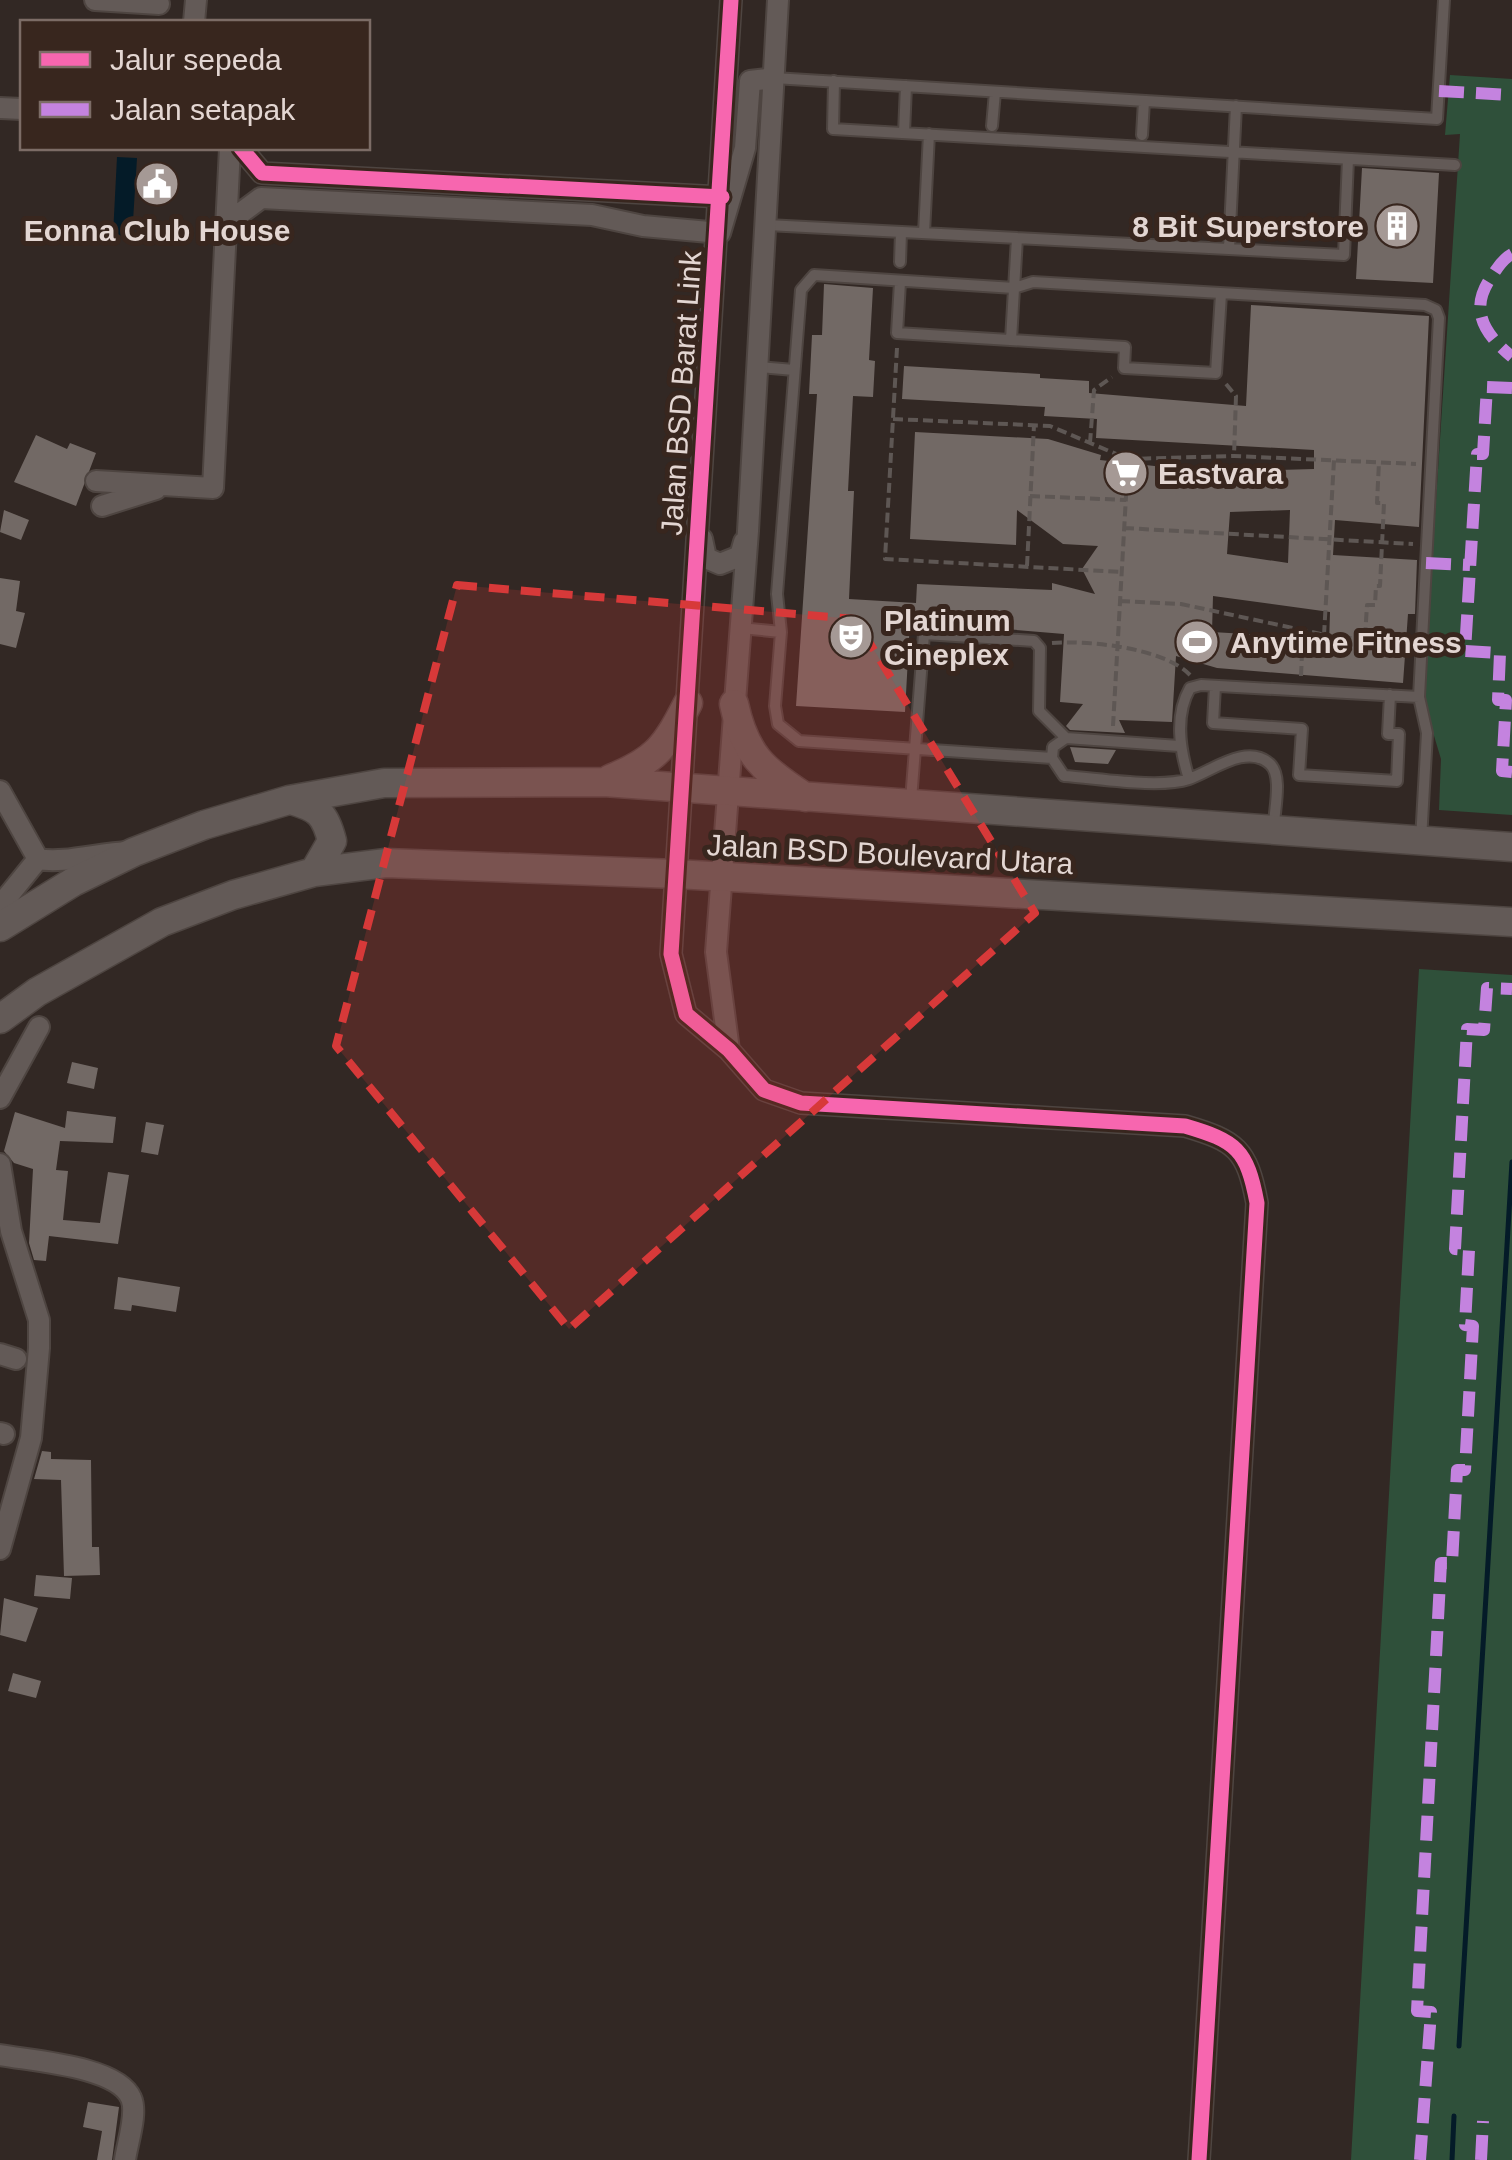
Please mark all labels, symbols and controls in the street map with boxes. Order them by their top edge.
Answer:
legend [20,20,370,150]
text: Jalur sepeda [110,43,282,76]
text: Jalan setapak [110,93,296,126]
public building icon: Eonna Club House [134,161,180,207]
building icon: 8 Bit Superstore [1374,203,1420,249]
place label: 8 Bit Superstore [1132,210,1364,243]
place label: Eonna Club House [24,214,290,247]
street label: Jalan BSD Barat Link [655,249,707,536]
supermarket icon: Eastvara [1103,450,1149,496]
place label: Eastvara [1158,457,1283,490]
place label: Platinum Cineplex [884,604,1011,671]
theatre icon: Platinum Cineplex [828,614,874,660]
sports icon: Anytime Fitness [1174,619,1220,665]
place label: Anytime Fitness [1230,626,1462,659]
street label: Jalan BSD Boulevard Utara [706,828,1074,880]

